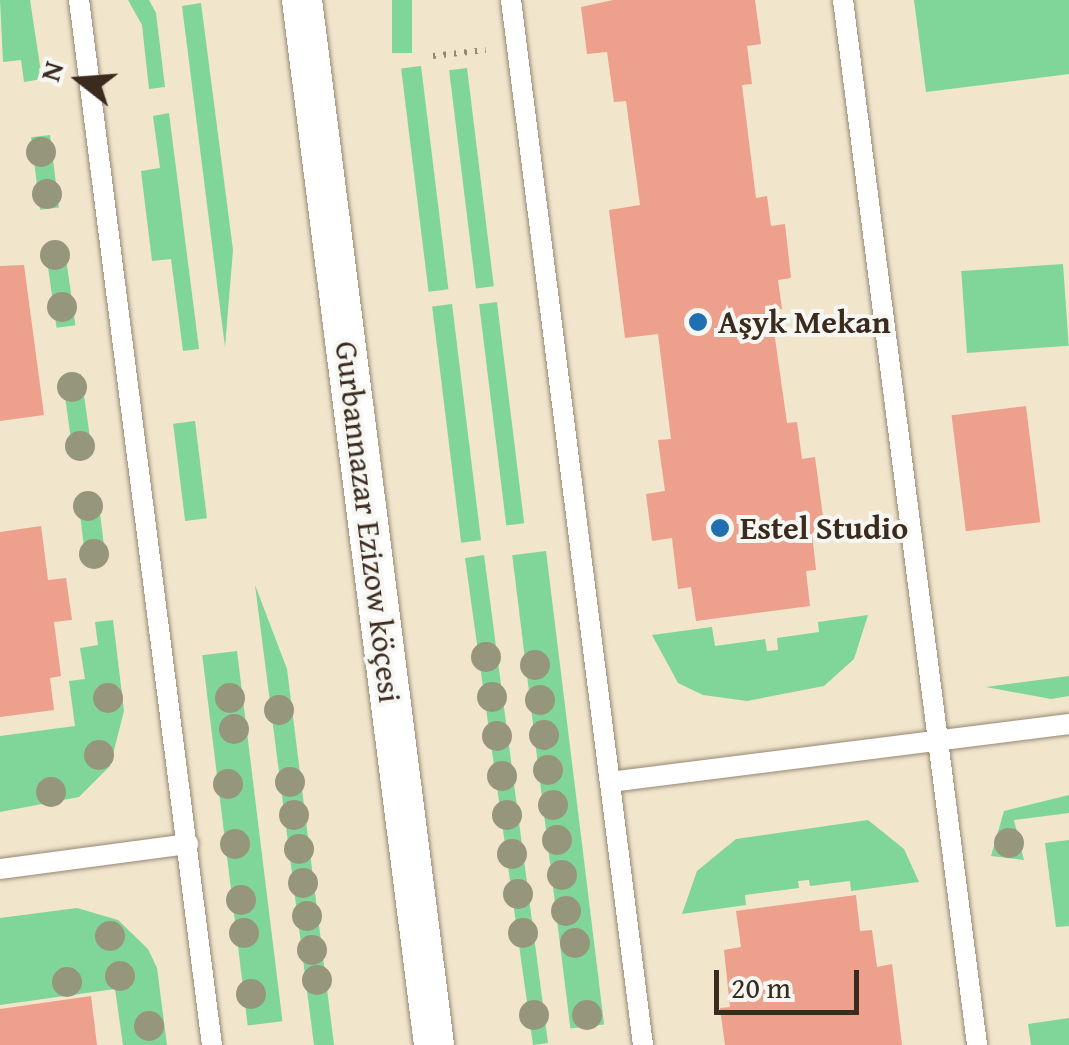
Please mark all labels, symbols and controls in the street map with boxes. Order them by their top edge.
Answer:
north arrow [30,30,130,130]
text: N [28,56,73,86]
place label: Aşyk Mekan [718,303,891,341]
marker: Aşyk Mekan [687,311,709,333]
street label: Gurbannazar Ezizow köçesi [327,339,409,705]
place label: Estel Studio [740,509,908,547]
marker: Estel Studio [709,517,731,539]
scale bar [719,950,864,1012]
text: 20 m [731,965,791,1009]

